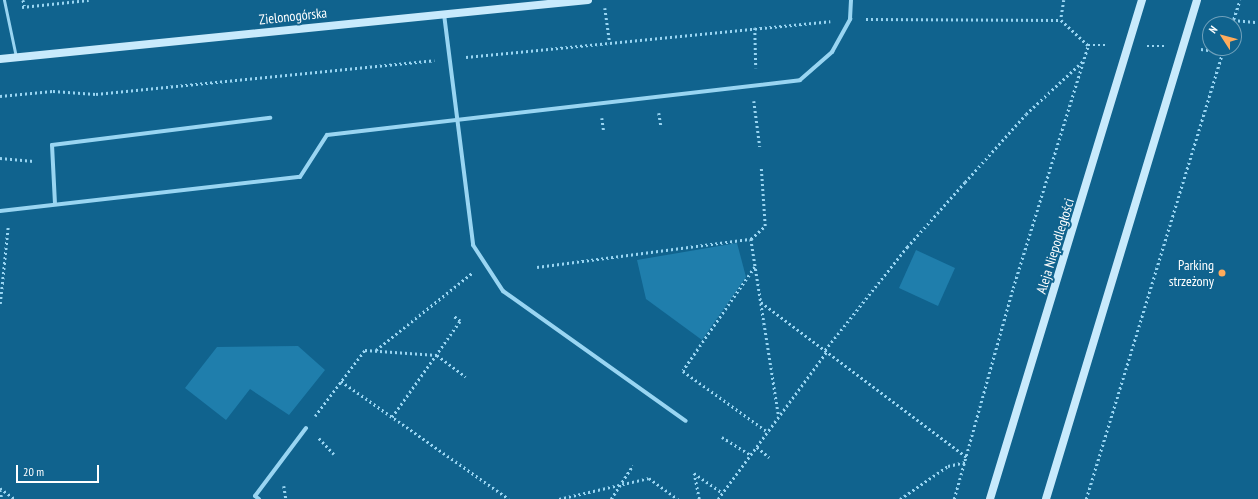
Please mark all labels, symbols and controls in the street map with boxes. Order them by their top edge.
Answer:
street label: Zielonogórska [258,4,328,28]
north arrow [1202,16,1242,56]
text: N [1206,23,1221,36]
street label: Aleja Niepodległości [1033,196,1077,296]
place label: Parking strzeżony [1169,257,1214,290]
marker: Parking strzeżony [1217,268,1227,278]
scale bar [18,457,101,483]
text: 20 m [23,464,44,479]

